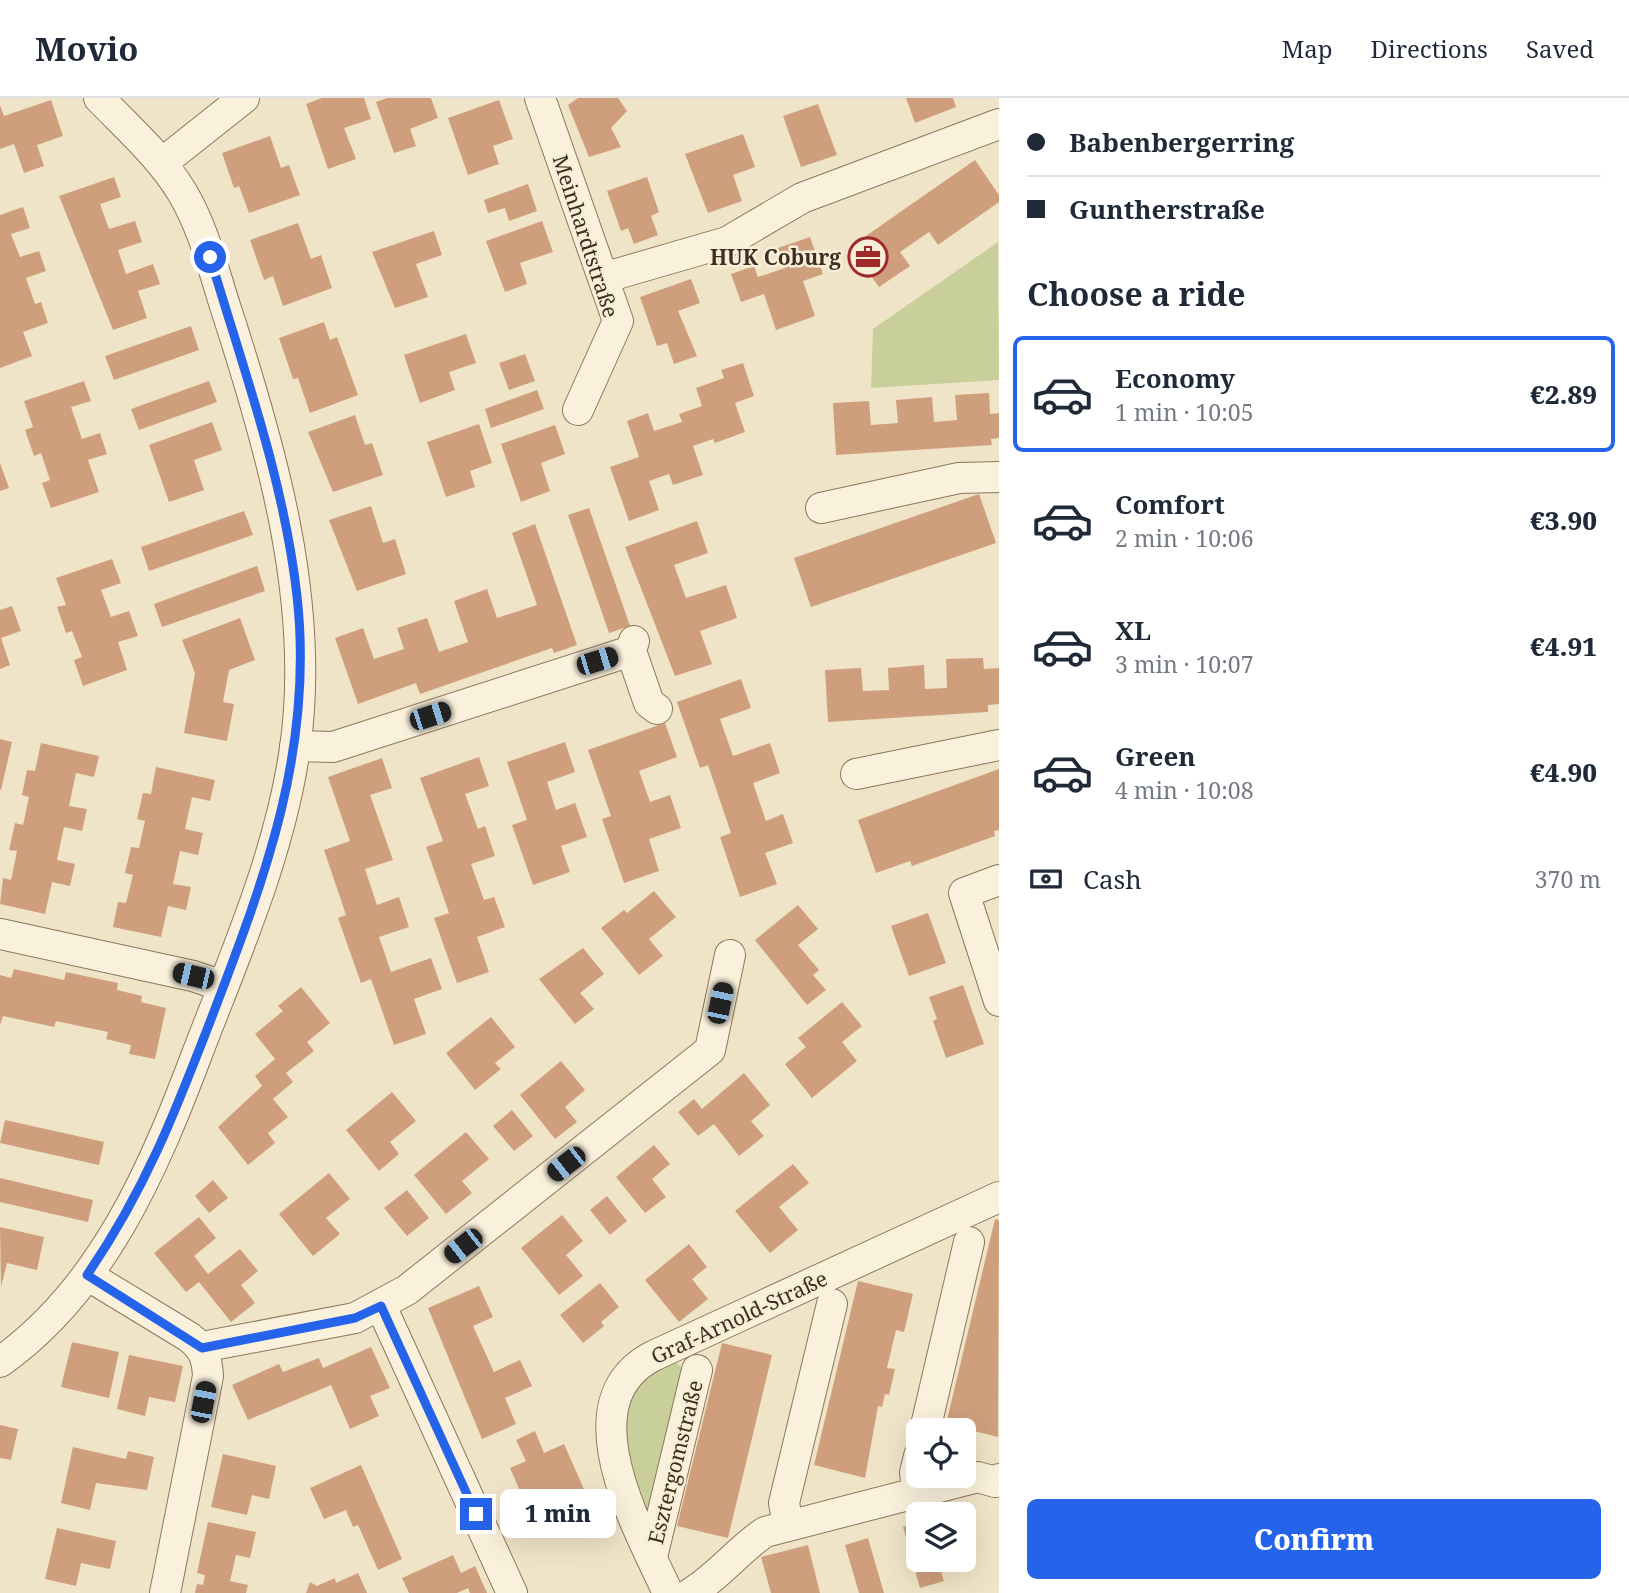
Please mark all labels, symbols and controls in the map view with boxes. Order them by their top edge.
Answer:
text: Movio [35,26,139,71]
text: Map [1282,32,1333,65]
text: Directions [1371,32,1488,65]
text: Saved [1526,32,1594,65]
text: Babenbergerring [1069,124,1294,160]
street label: Meinhardtstraße [546,151,626,321]
text: Guntherstraße [1069,191,1265,227]
office icon: HUK Coburg [847,236,889,278]
route start [194,241,226,273]
place label: HUK Coburg [710,243,841,271]
text: Choose a ride [1027,272,1246,315]
text: Economy [1115,360,1235,396]
icon: car [1031,363,1094,426]
text: €2.89 [1530,376,1597,412]
text: 1 min · 10:05 [1115,396,1253,428]
text: Comfort [1115,486,1225,522]
icon: car [1031,489,1094,552]
text: €3.90 [1530,502,1597,538]
text: 2 min · 10:06 [1115,522,1253,554]
text: XL [1115,612,1151,648]
icon: car [1031,615,1094,678]
text: €4.91 [1530,628,1597,664]
car [574,645,621,677]
text: 3 min · 10:07 [1115,648,1253,680]
car [407,700,454,732]
text: Green [1115,738,1196,774]
icon: car [1031,741,1094,804]
text: €4.90 [1530,754,1597,790]
text: 4 min · 10:08 [1115,774,1253,806]
icon: cash [1027,860,1065,898]
text: Cash [1083,861,1142,897]
text: 370 m [1535,863,1601,895]
car [171,961,216,991]
car [706,980,735,1026]
car [543,1143,590,1185]
car [440,1225,487,1267]
street label: Graf-Arnold-Straße [646,1264,832,1370]
street label: Esztergomstraße [641,1377,709,1547]
car [189,1379,218,1425]
map controls [906,1418,976,1572]
button: locate [906,1418,976,1488]
callout: 1 min [500,1490,616,1538]
text: 1 min [525,1497,591,1529]
route end [460,1498,492,1530]
button: Confirm [1027,1499,1601,1579]
button: layers [906,1502,976,1572]

